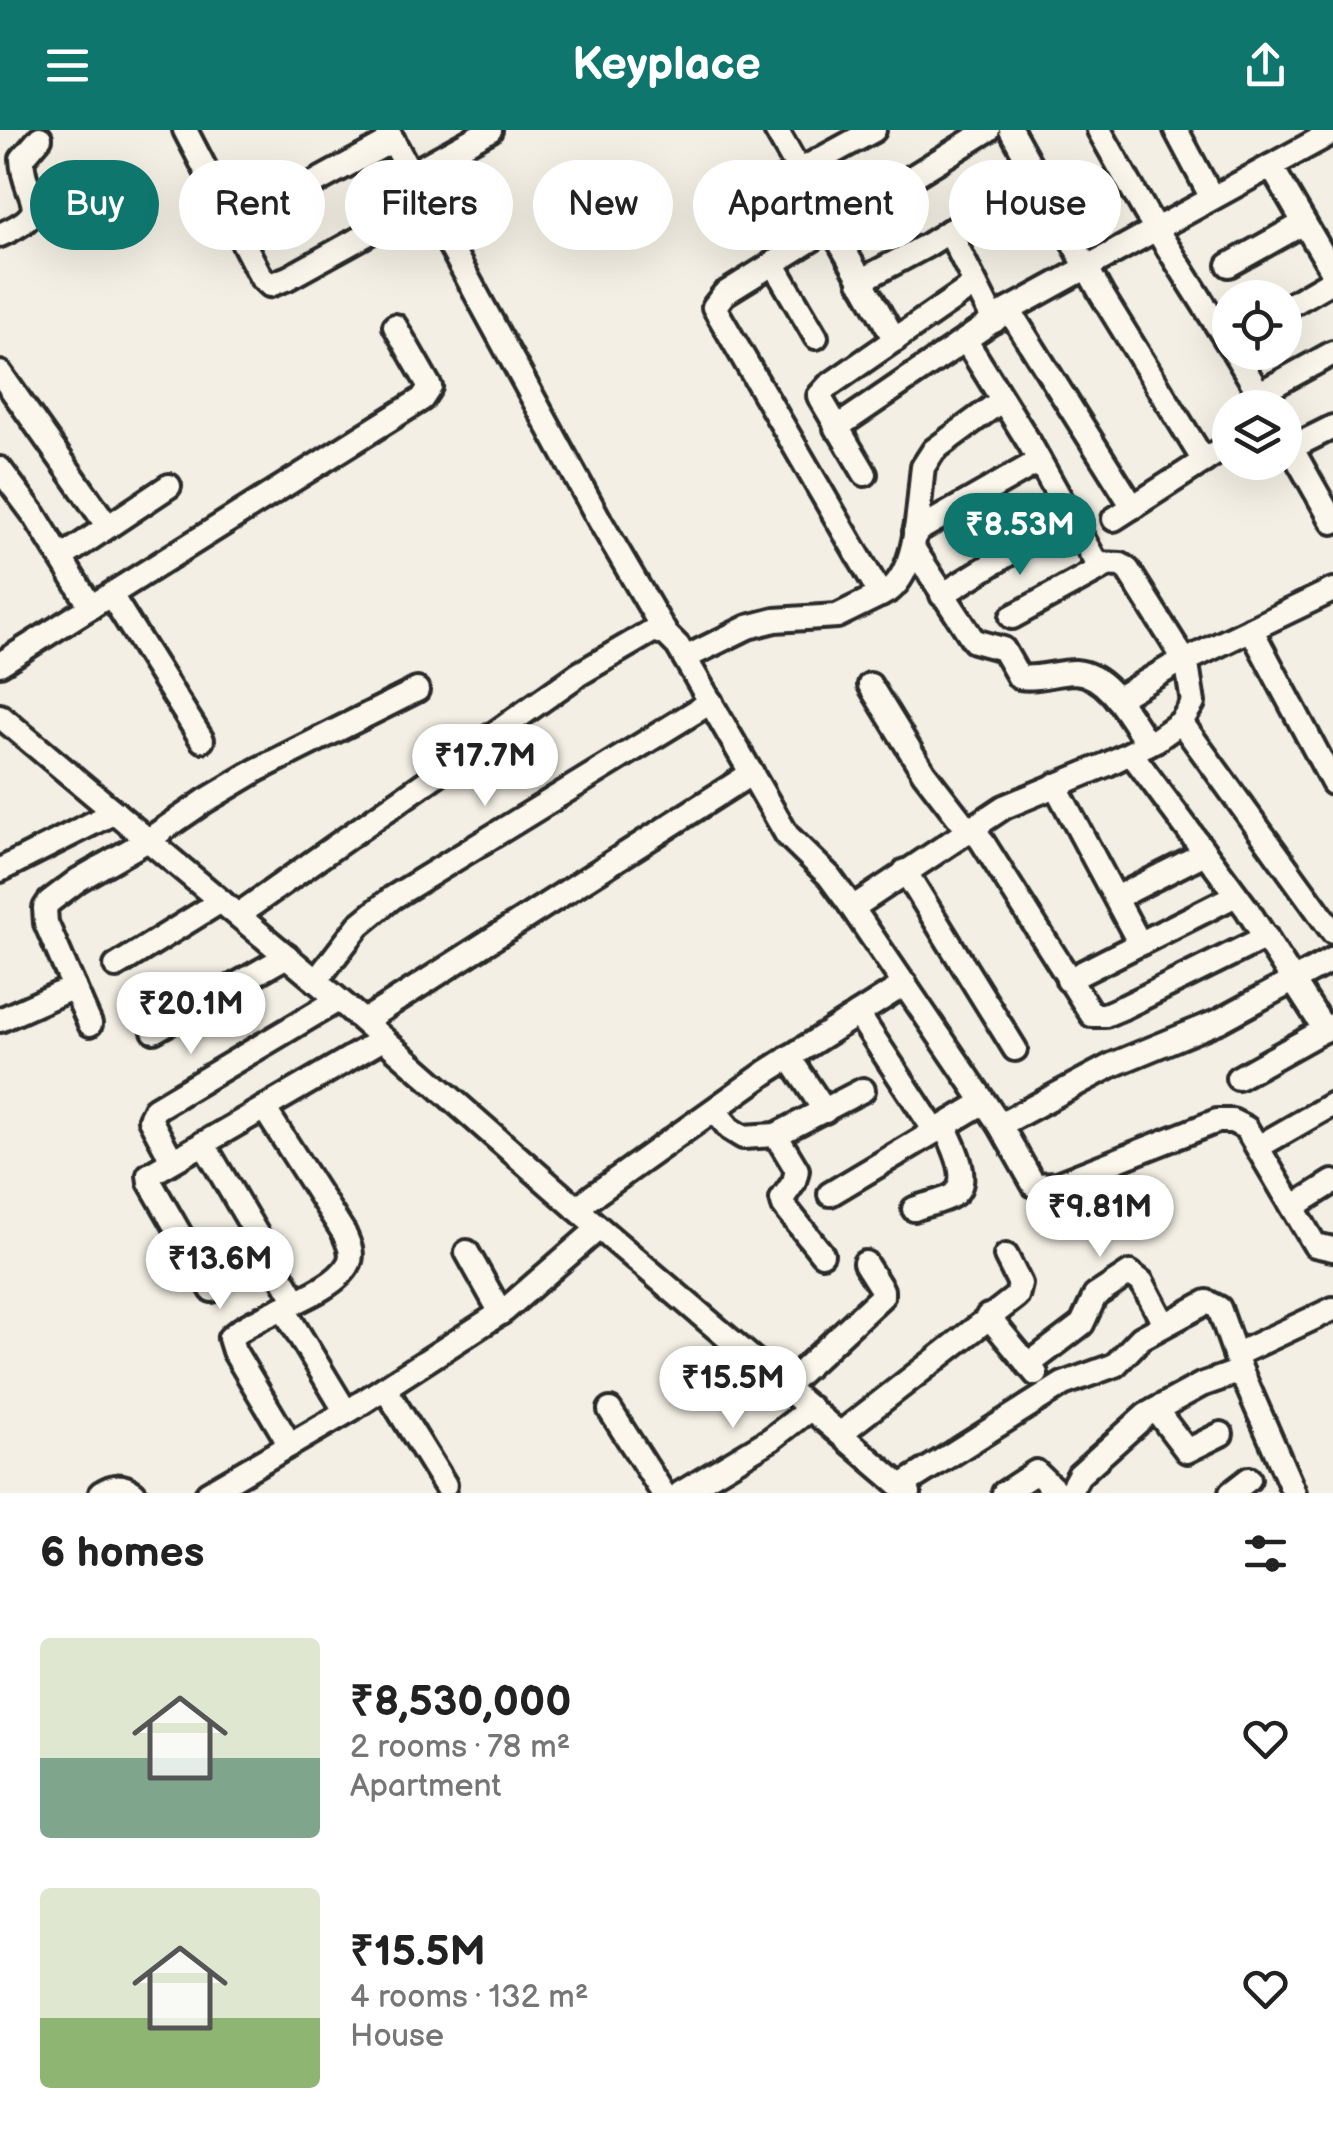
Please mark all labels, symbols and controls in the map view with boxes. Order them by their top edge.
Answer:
icon: menu [40,38,95,93]
text: Keyplace [572,38,761,93]
icon: share [1238,38,1293,93]
chip: Buy [30,160,159,250]
chip: Rent [179,160,325,250]
chip: Filters [345,160,513,250]
chip: New [533,160,673,250]
chip: Apartment [693,160,929,250]
chip: House [949,160,1121,250]
map controls [1212,280,1302,480]
button: locate [1212,280,1302,370]
button: layers [1212,390,1302,480]
pin: ₹8.53M [939,493,1101,578]
text: ₹8.53M [965,506,1075,545]
pin: ₹17.7M [404,724,566,809]
text: ₹17.7M [434,737,536,776]
pin: ₹20.1M [110,972,272,1057]
text: ₹20.1M [139,985,243,1024]
pin: ₹9.81M [1019,1175,1181,1260]
text: ₹9.81M [1048,1188,1152,1227]
pin: ₹13.6M [139,1227,301,1312]
text: ₹13.6M [168,1240,272,1279]
pin: ₹15.5M [652,1346,814,1431]
text: ₹15.5M [681,1359,785,1398]
icon: filters [1238,1526,1293,1581]
text: 6 homes [40,1528,204,1579]
text: ₹8,530,000 [350,1677,571,1728]
icon: home [120,1678,240,1798]
icon: heart [1238,1711,1293,1766]
text: 2 rooms · 78 m² [350,1728,570,1767]
text: Apartment [350,1767,501,1806]
text: ₹15.5M [350,1927,486,1978]
icon: home [120,1928,240,2048]
icon: heart [1238,1961,1293,2016]
text: 4 rooms · 132 m² [350,1978,588,2017]
text: House [350,2017,444,2056]

